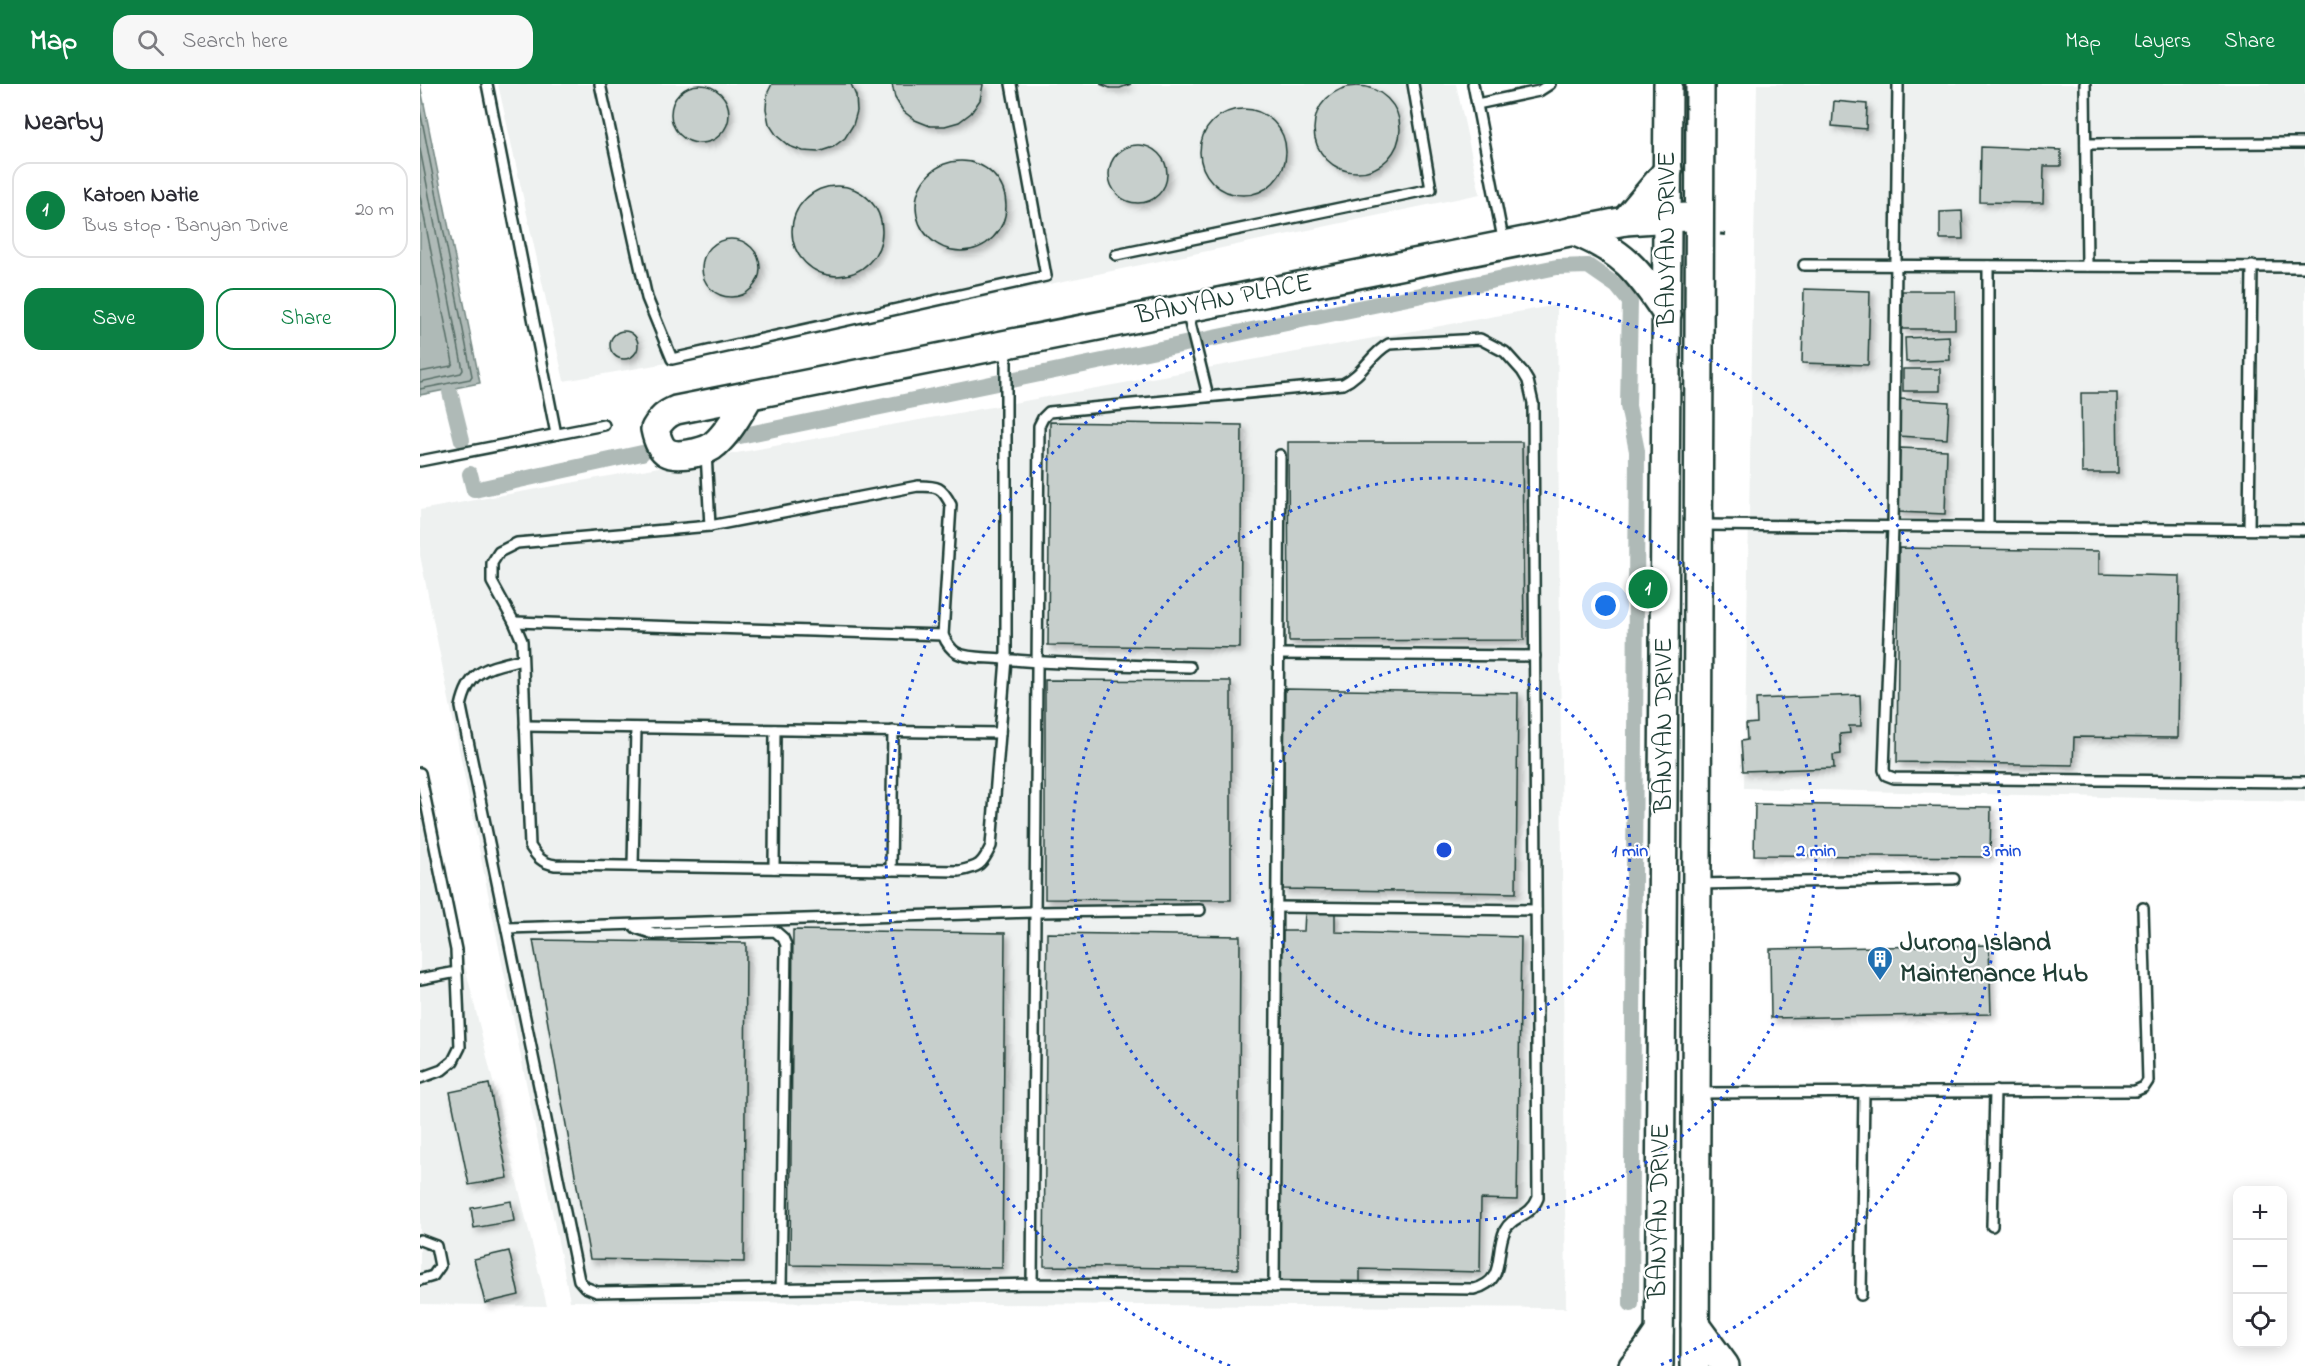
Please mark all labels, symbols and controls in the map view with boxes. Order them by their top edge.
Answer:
search box [113,15,533,69]
text: Map [30,22,77,63]
icon: search [134,26,167,59]
text: Search here [182,26,288,58]
text: Map [2065,27,2101,57]
text: Layers [2134,27,2191,57]
text: Share [2224,27,2275,57]
text: Nearby [24,104,103,142]
street label: BANYAN DRIVE [1648,151,1687,328]
text: Katoen Natie [83,180,199,212]
text: 1 [42,196,49,225]
text: 20 m [355,196,394,225]
text: Bus stop · Banyan Drive [83,212,288,241]
street label: BANYAN PLACE [1132,264,1316,336]
button: Save [24,288,204,350]
button: Share [216,288,396,350]
pin: 1 [1628,566,1668,612]
your location [1591,591,1620,620]
street label: BANYAN DRIVE [1645,637,1684,814]
text: 1 min [1612,839,1648,865]
text: 2 min [1795,839,1836,865]
text: 3 min [1982,839,2021,865]
centre of rings [1434,840,1454,860]
place label: Jurong Island Maintenance Hub [1900,924,2088,994]
building icon: Jurong Island Maintenance Hub [1865,944,1895,982]
street label: BANYAN DRIVE [1639,1123,1681,1300]
map controls [2233,1186,2287,1348]
button: + [2233,1186,2287,1240]
button: − [2233,1240,2287,1294]
button: locate [2233,1294,2287,1348]

